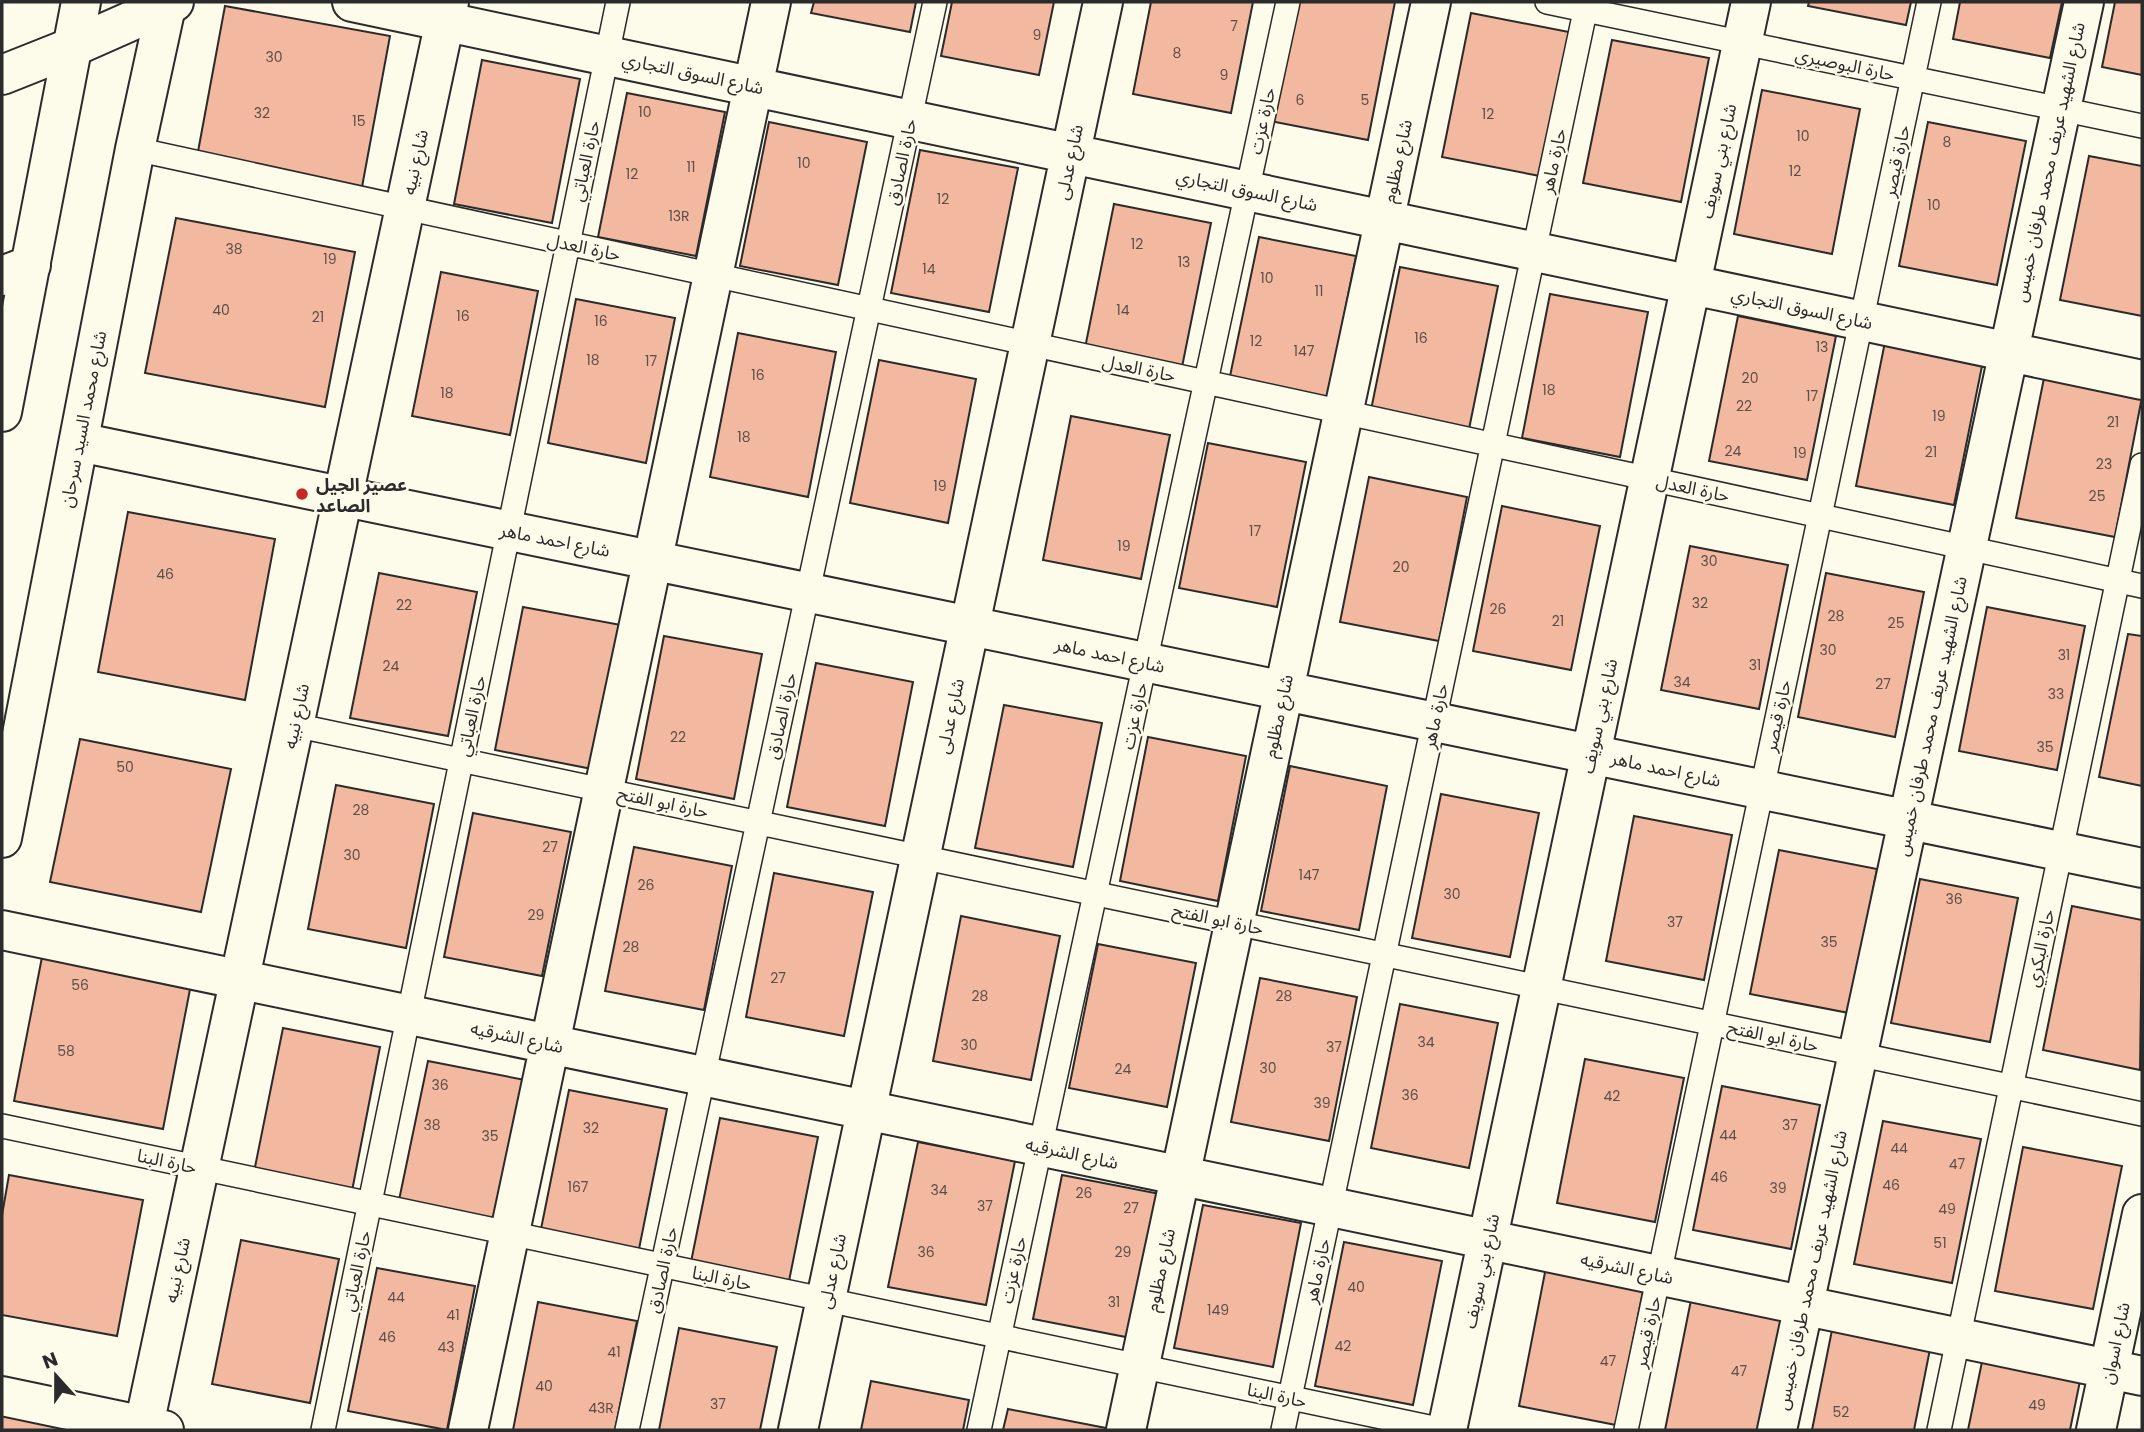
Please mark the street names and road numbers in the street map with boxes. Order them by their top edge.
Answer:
street label: شارع الشهيد عريف محمد طرفان خميس [2007,20,2093,305]
street label: حارة البوصيري [1793,41,1897,88]
street label: شارع السوق التجاري [620,46,766,102]
street label: حارة عزت [1243,85,1281,157]
street label: شارع بني سويف [1694,101,1744,221]
street label: حارة الصادق [880,117,922,207]
street label: شارع مظلوم [1376,117,1420,205]
street label: حارة العباتي [564,118,607,204]
street label: شارع عدلى [1049,122,1091,202]
street label: حارة قيصر [1876,123,1916,200]
street label: حارة ماهر [1534,126,1572,197]
street label: شارع نبيه [396,127,436,197]
street label: شارع السوق التجاري [1174,163,1320,219]
street label: حارة العدل [545,227,623,267]
street label: شارع السوق التجاري [1729,281,1875,337]
street label: شارع محمد السيد سرحان [54,328,114,510]
street label: حارة العدل [1100,348,1178,388]
street label: حارة العدل [1654,468,1732,508]
street label: شارع احمد ماهر [496,517,612,565]
street label: شارع الشهيد عريف محمد طرفان خميس [1889,574,1975,859]
street label: شارع احمد ماهر [1051,631,1167,681]
street label: شارع بني سويف [1575,656,1625,776]
street label: حارة الصادق [760,671,802,761]
street label: شارع مظلوم [1257,672,1301,760]
street label: حارة العباتي [450,673,493,759]
street label: شارع عدلى [930,676,972,756]
street label: حارة قيصر [1757,678,1797,755]
street label: حارة عزت [1115,680,1153,752]
street label: شارع نبيه [277,681,317,751]
street label: حارة ماهر [1416,681,1454,752]
street label: شارع احمد ماهر [1607,745,1723,795]
street label: حارة ابو الفتح [615,780,711,825]
street label: حارة ابو الفتح [1170,897,1266,942]
street label: حارة البكري [2020,907,2062,989]
street label: حارة ابو الفتح [1725,1014,1821,1059]
street label: شارع الشرقيه [468,1015,566,1061]
street label: شارع الشهيد عريف محمد طرفان خميس [1769,1128,1855,1413]
street label: شارع الشرقيه [1023,1131,1121,1177]
street label: حارة البنا [135,1142,199,1180]
street label: شارع بني سويف [1457,1211,1507,1331]
street label: حارة الصادق [641,1225,683,1315]
street label: شارع مظلوم [1139,1226,1183,1314]
street label: حارة العباتي [335,1228,378,1314]
street label: شارع عدلى [812,1231,854,1311]
street label: حارة عزت [994,1234,1032,1306]
street label: شارع نبيه [158,1235,198,1305]
street label: حارة ماهر [1298,1236,1336,1307]
street label: شارع الشرقيه [1578,1246,1676,1292]
street label: حارة البنا [690,1259,754,1297]
street label: حارة قيصر [1627,1294,1667,1371]
street label: شارع اسوان [2094,1300,2138,1387]
street label: حارة البنا [1245,1376,1309,1414]

